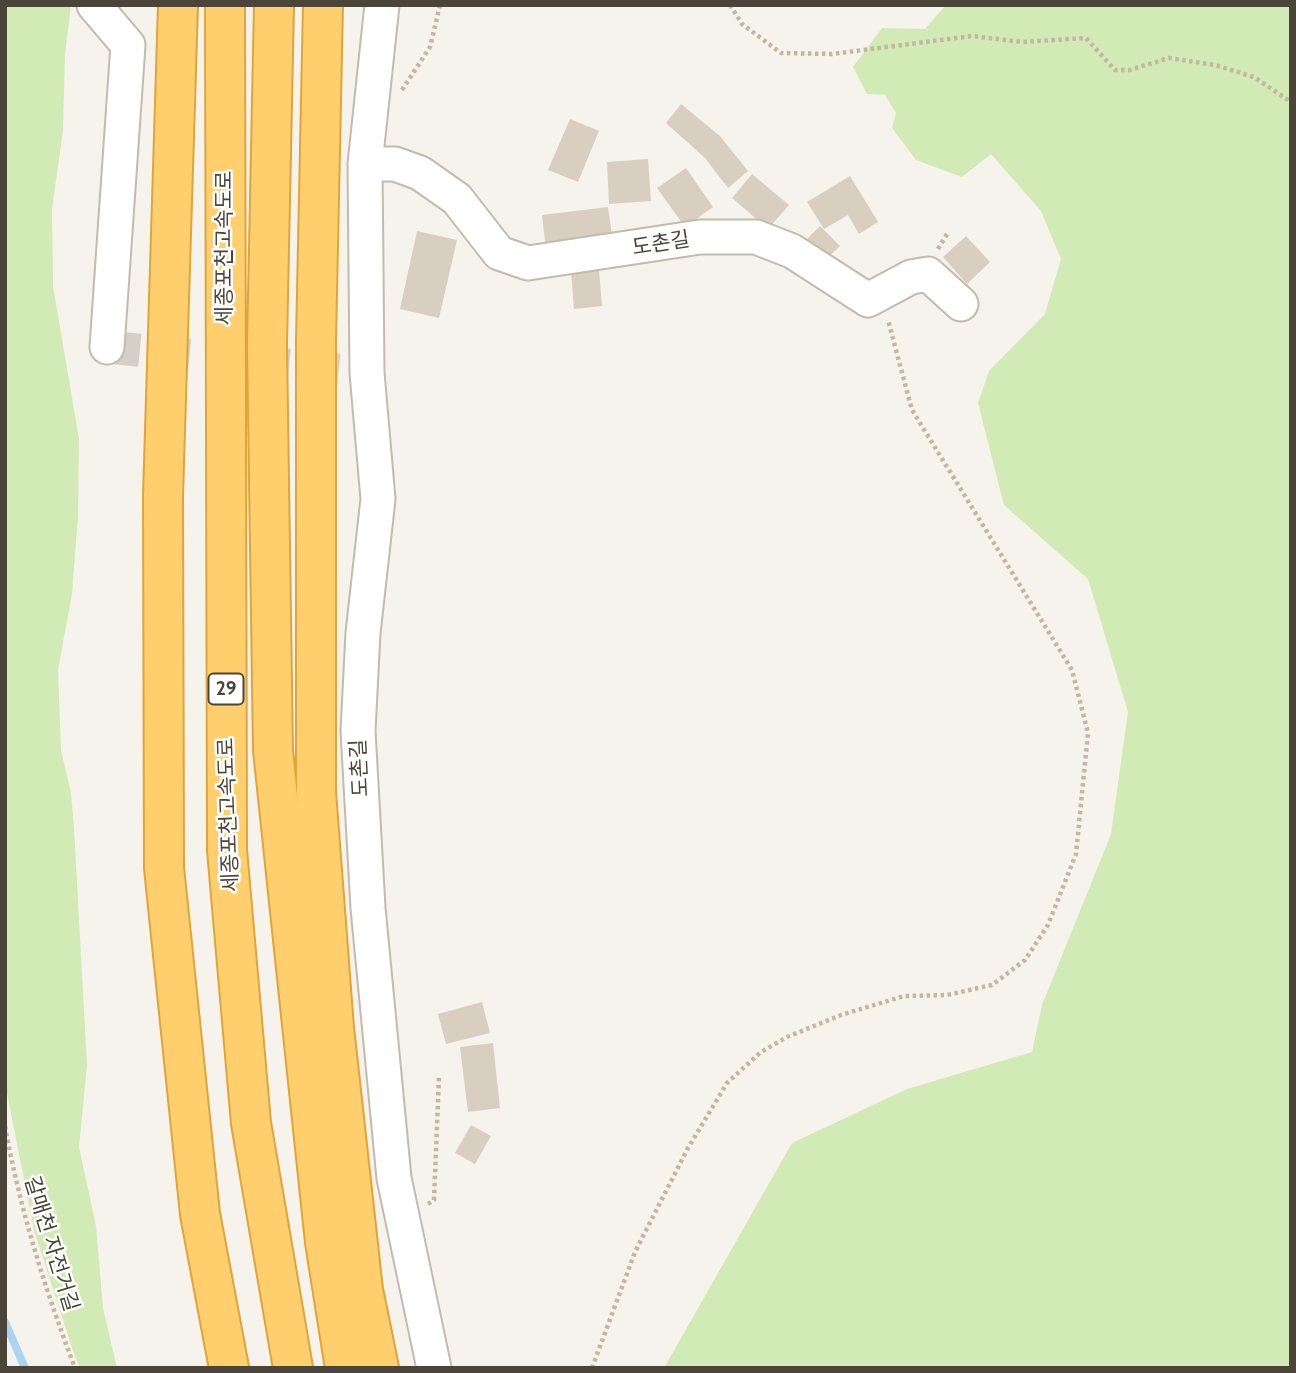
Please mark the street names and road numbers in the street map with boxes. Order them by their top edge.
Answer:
street label: 세종포천고속도로 [212,171,238,325]
street label: 도촌길 [630,227,692,261]
road number: 29 [208,674,244,704]
street label: 세종포천고속도로 [214,737,244,893]
street label: 도촌길 [346,738,374,798]
street label: 갈매천 자전거길 [18,1173,84,1315]

